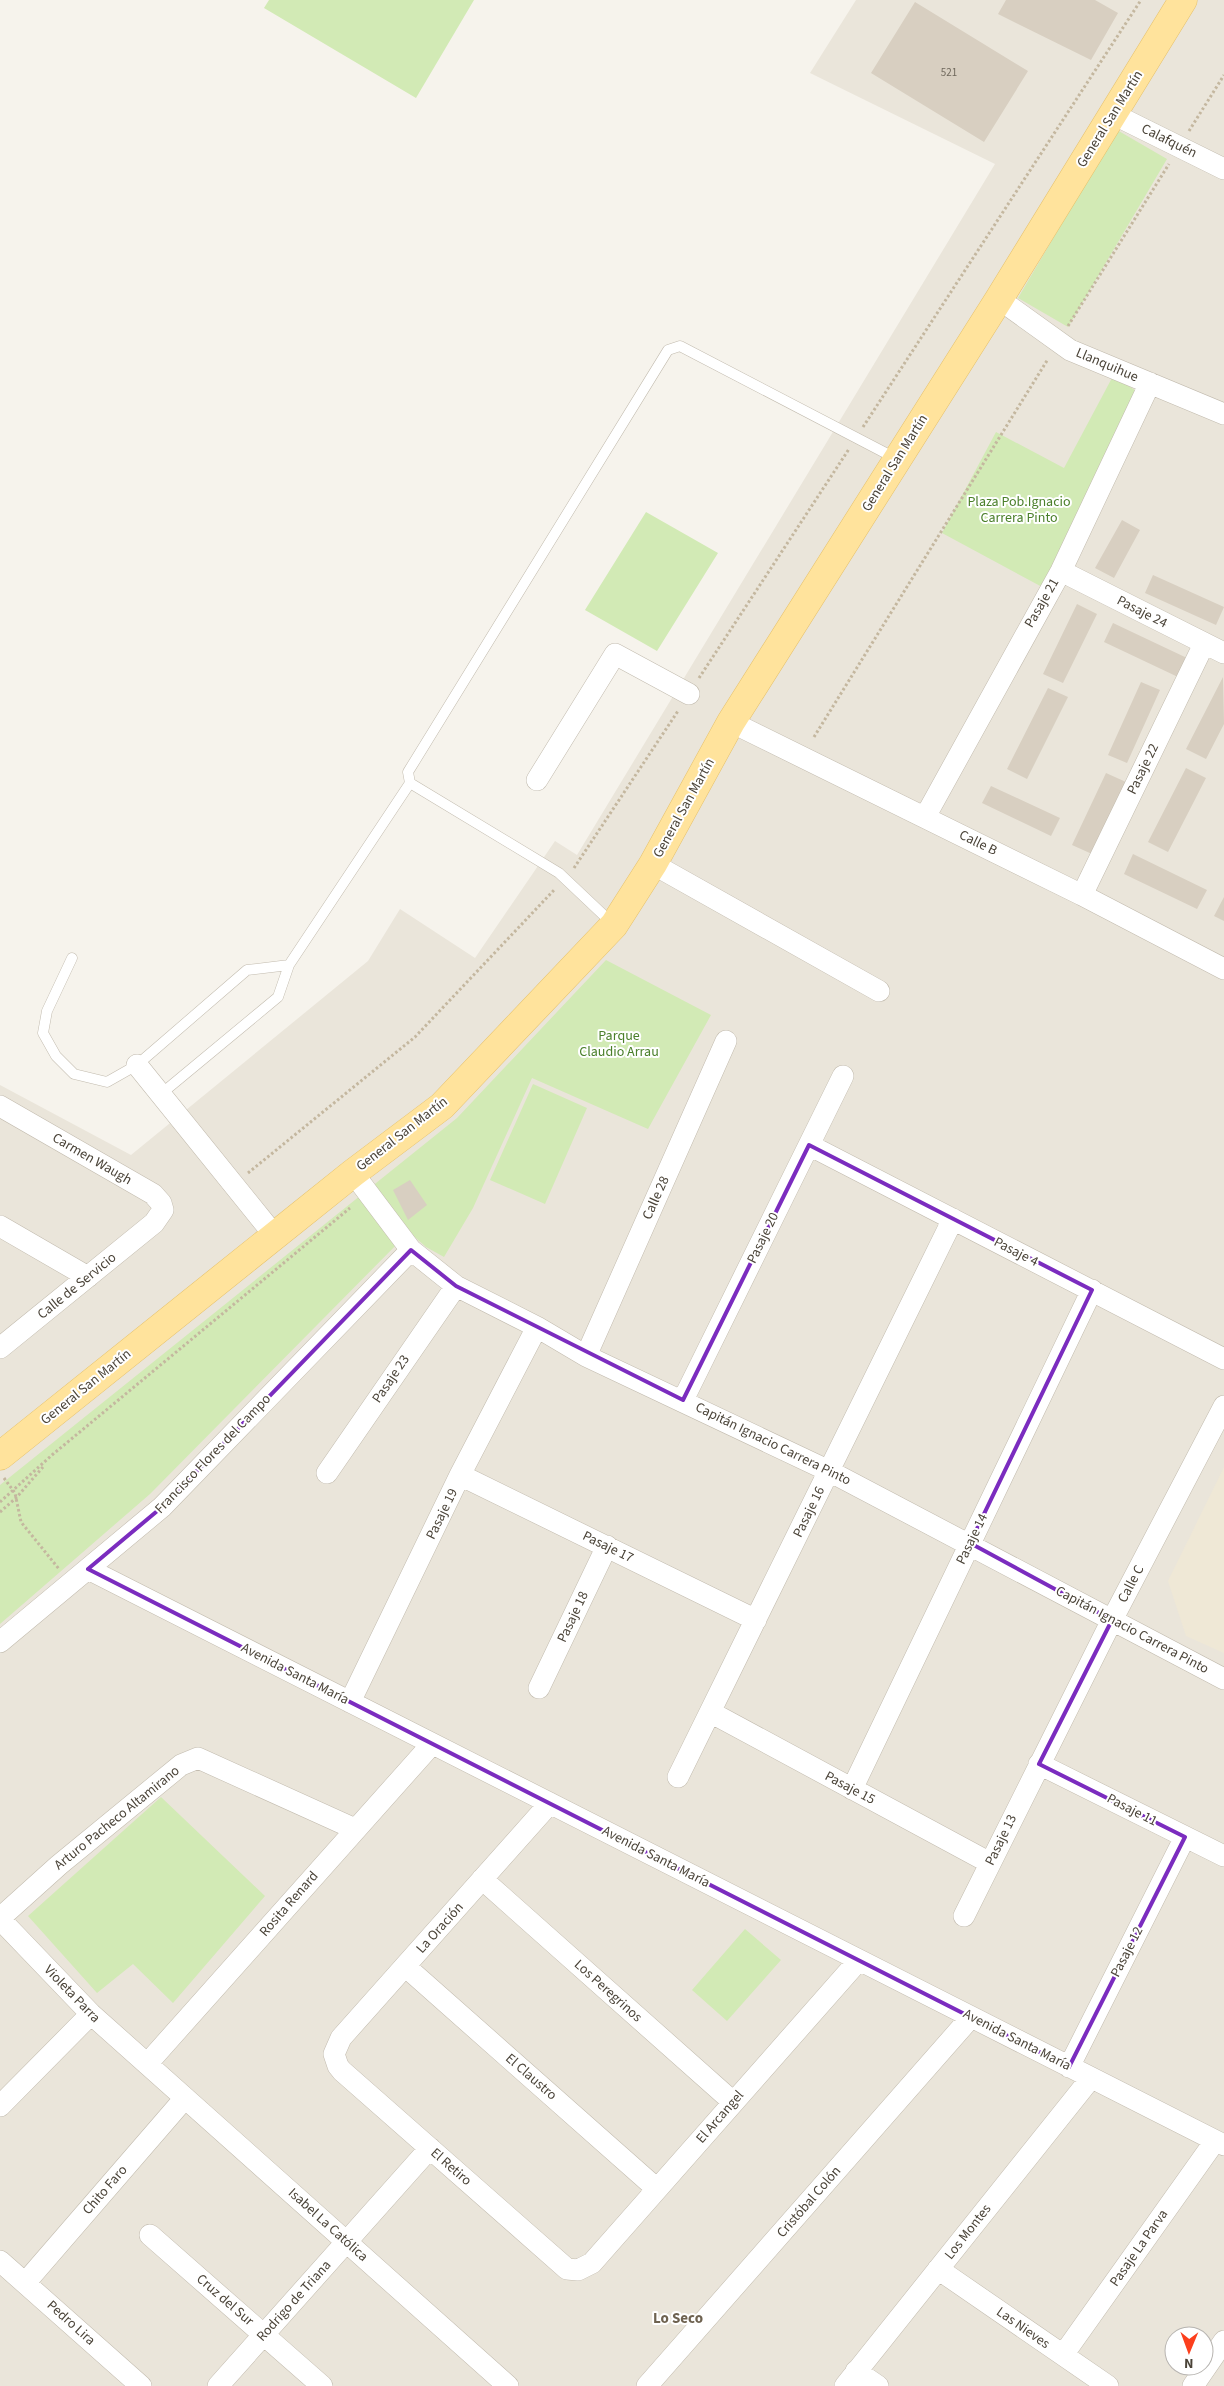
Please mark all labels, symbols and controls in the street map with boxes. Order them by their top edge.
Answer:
house number: 521 [941,65,957,80]
street label: General San Martín [1072,67,1148,171]
street label: Calafquén [1138,119,1200,163]
street label: Llanquihue [1073,343,1141,387]
street label: General San Martín [857,411,933,515]
park label: Plaza Pob.Ignacio Carrera Pinto [967,492,1071,528]
street label: Pasaje 21 [1020,574,1064,632]
street label: Pasaje 24 [1113,591,1171,633]
street label: Pasaje 22 [1122,740,1164,798]
street label: General San Martín [648,755,720,861]
street label: Calle B [956,825,1000,861]
park label: Parque Claudio Arrau [579,1026,659,1062]
street label: General San Martín [352,1092,452,1176]
street label: Carmen Waugh [48,1128,136,1190]
street label: Calle 28 [638,1173,674,1223]
street label: Pasaje 20 [742,1209,784,1267]
street label: Pasaje 4 [990,1232,1042,1272]
street label: Calle de Servicio [33,1248,121,1324]
street label: General San Martín [37,1344,135,1430]
street label: Pasaje 23 [367,1351,415,1407]
street label: Francisco Flores del Campo [150,1390,276,1518]
street label: Capitán Ignacio Carrera Pinto [692,1398,854,1490]
street label: Pasaje 16 [788,1483,830,1541]
street label: Pasaje 19 [421,1485,463,1543]
street label: Pasaje 14 [951,1510,993,1568]
street label: Pasaje 17 [579,1526,637,1568]
street label: Calle C [1113,1562,1149,1606]
street label: Capitán Ignacio Carrera Pinto [1052,1581,1212,1679]
street label: Pasaje 18 [552,1588,594,1646]
street label: Avenida Santa María [238,1638,352,1710]
street label: Arturo Pacheco Altamirano [50,1761,184,1875]
street label: Pasaje 15 [821,1766,879,1810]
street label: Pasaje 11 [1103,1789,1161,1831]
street label: Pasaje 13 [980,1811,1022,1869]
street label: Avenida Santa María [599,1821,713,1893]
street label: Rosita Renard [255,1867,323,1941]
street label: La Oración [412,1898,468,1958]
street label: Pasaje 12 [1106,1923,1148,1981]
street label: Los Peregrinos [570,1955,647,2027]
street label: Violeta Parra [39,1961,105,2027]
street label: Avenida Santa María [960,2004,1074,2076]
street label: El Claustro [501,2049,561,2105]
street label: El Arcangel [691,2086,749,2148]
street label: El Retiro [426,2143,476,2191]
street label: Chito Faro [78,2161,132,2219]
street label: Cristóbal Colón [772,2162,846,2242]
street label: Isabel La Católica [284,2184,372,2266]
street label: Los Montes [940,2200,996,2264]
street label: Pasaje La Parva [1105,2205,1173,2291]
street label: Rodrigo de Triana [252,2256,336,2346]
street label: Cruz del Sur [192,2269,258,2331]
street label: Pedro Lira [42,2296,100,2350]
street label: Las Nieves [992,2302,1054,2354]
district label: Lo Seco [653,2308,703,2329]
north arrow [1164,2326,1214,2376]
text: N [1184,2353,1194,2373]

